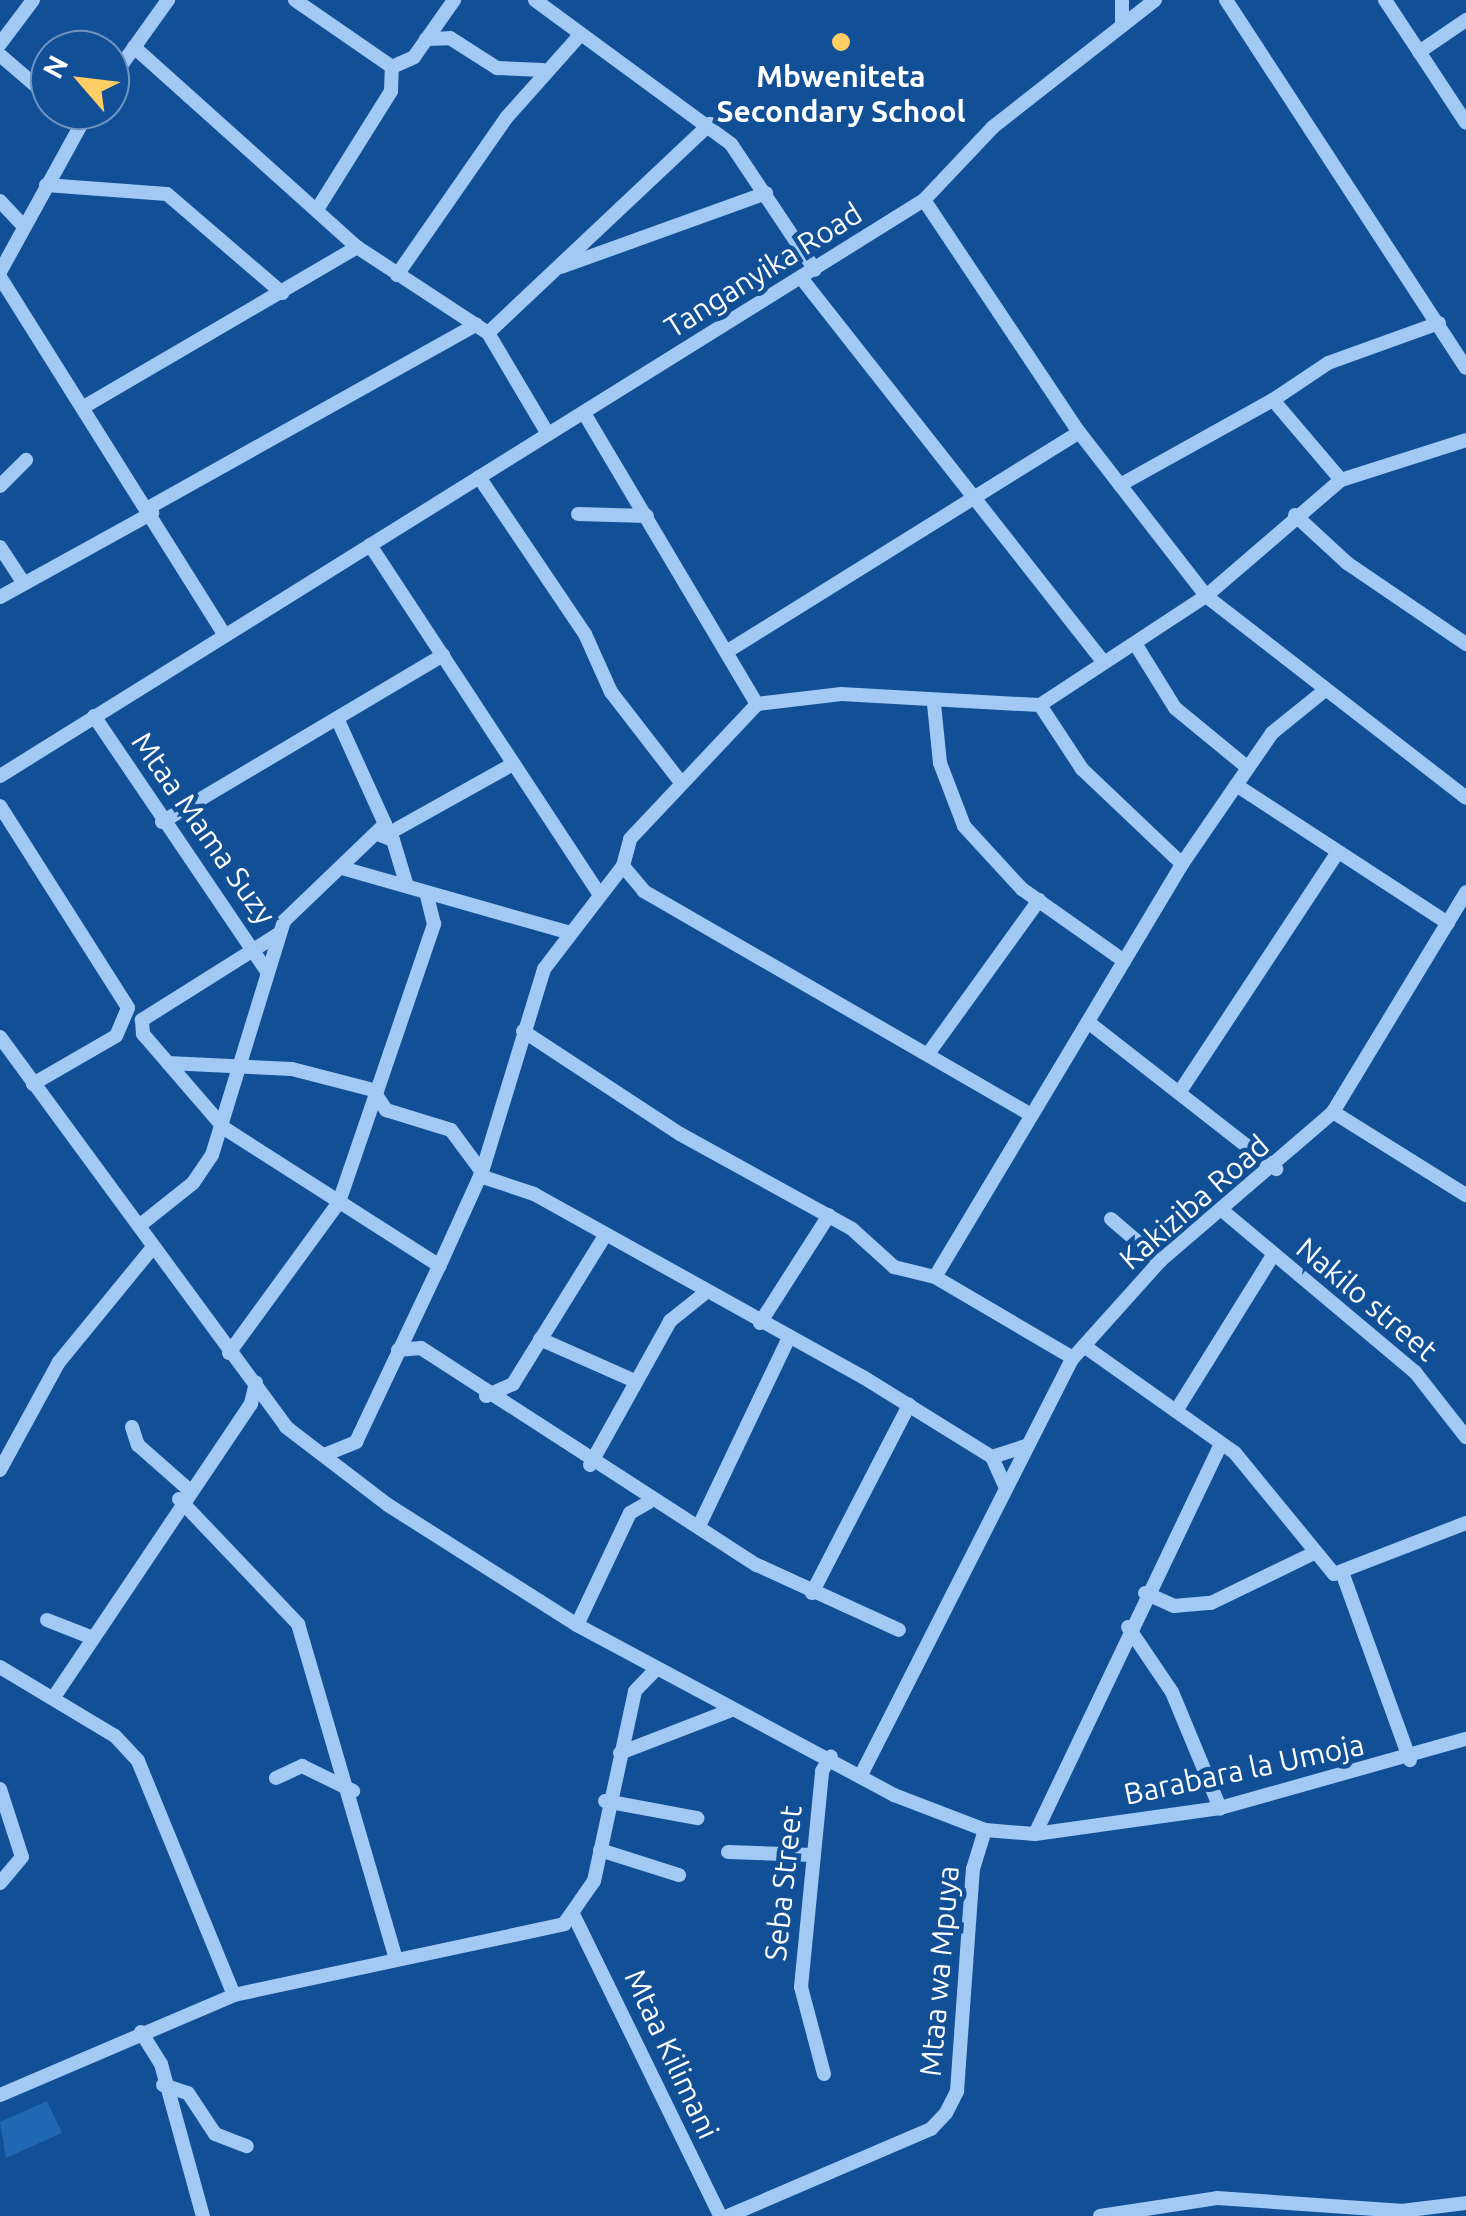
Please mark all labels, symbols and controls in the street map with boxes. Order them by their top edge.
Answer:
north arrow [30,30,130,130]
marker: Mbweniteta Secondary School [830,31,852,53]
text: N [36,50,73,83]
place label: Mbweniteta Secondary School [716,58,966,128]
street label: Tanganyika Road [658,195,868,345]
street label: Mtaa Mama Suzy [124,725,284,931]
street label: Kakiziba Road [1112,1127,1276,1277]
street label: Nakilo street [1289,1230,1445,1368]
street label: Barabara la Umoja [1121,1726,1367,1812]
street label: Seba Street [757,1804,809,1962]
street label: Mtaa wa Mpuya [912,1864,966,2078]
street label: Mtaa Kilimani [617,1964,727,2144]

